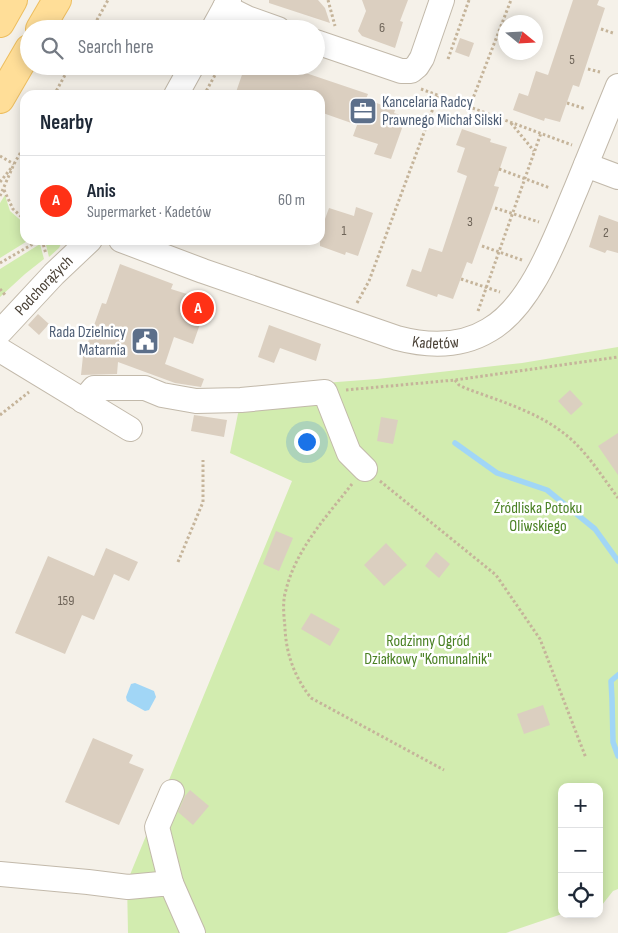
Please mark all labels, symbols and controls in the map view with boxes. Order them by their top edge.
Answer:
north arrow [498,15,543,60]
house number: 6 [379,19,385,36]
search box [20,20,325,75]
icon: search [38,34,66,62]
text: Search here [78,36,154,59]
house number: 5 [569,51,575,68]
place label: Kancelaria Radcy Prawnego Michał Silski [382,93,502,130]
office icon: Kancelaria Radcy Prawnego Michał Silski [348,96,378,126]
text: Nearby [40,110,93,135]
text: Anis [87,180,116,203]
text: A [52,191,60,210]
text: 60 m [278,191,305,210]
text: Supermarket · Kadetów [87,203,211,222]
house number: 3 [467,213,473,230]
house number: 1 [342,222,347,239]
house number: 2 [603,224,609,241]
street label: Podchorążych [11,252,77,319]
pin: A [182,289,214,327]
place label: Rada Dzielnicy Matarnia [49,323,126,360]
public building icon: Rada Dzielnicy Matarnia [130,326,160,356]
street label: Kadetów [411,332,460,353]
your location [294,429,320,455]
park label: Źródliska Potoku Oliwskiego [494,499,582,536]
house number: 159 [58,592,74,609]
park label: Rodzinny Ogród Działkowy "Komunalnik" [364,632,492,669]
map controls [558,783,603,918]
button: + [558,783,603,828]
button: − [558,828,603,873]
button: locate [558,873,603,918]

